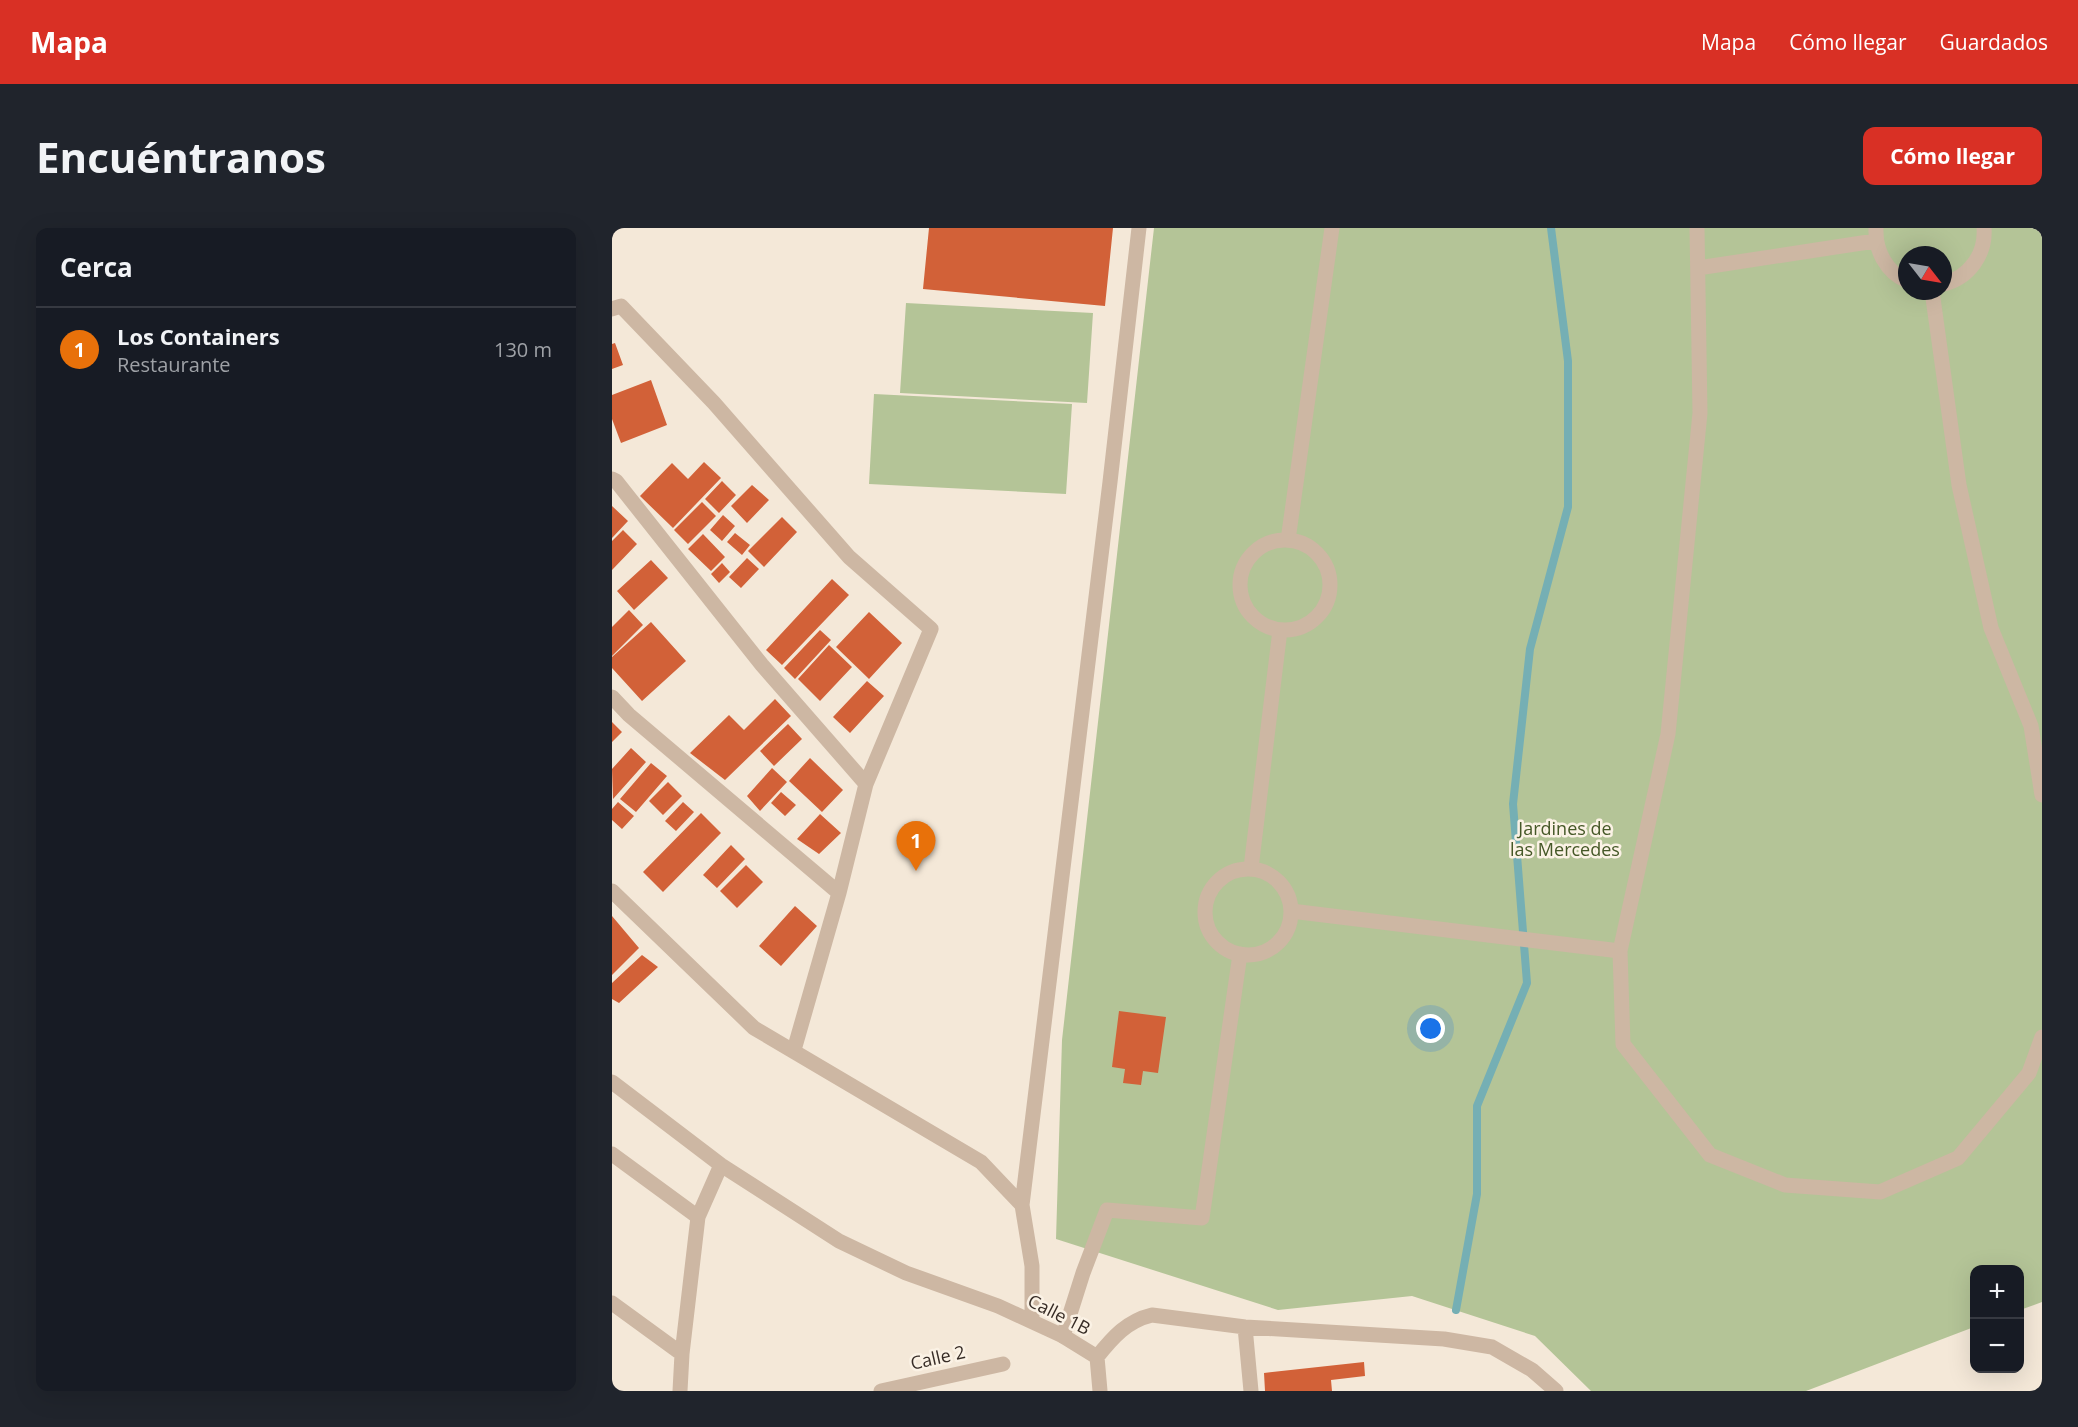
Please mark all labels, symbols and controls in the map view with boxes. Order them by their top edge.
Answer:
text: Mapa [30,23,108,61]
text: Mapa [1701,28,1756,56]
text: Cómo llegar [1789,28,1907,56]
text: Guardados [1940,28,2048,56]
button: Cómo llegar [1863,127,2042,185]
text: Encuéntranos [36,128,326,185]
north arrow [1898,246,1952,300]
text: Cerca [60,249,133,285]
text: Los Containers [117,321,280,351]
text: 1 [74,336,85,363]
text: 130 m [494,336,552,363]
text: Restaurante [117,351,231,378]
park label: Jardines de las Mercedes [1510,816,1620,861]
pin: 1 [896,822,936,871]
your location [1416,1014,1445,1043]
map controls [1970,1265,2024,1373]
button: + [1970,1265,2024,1319]
street label: Calle 1B [1024,1288,1095,1340]
button: − [1970,1319,2024,1373]
street label: Calle 2 [908,1339,968,1375]

